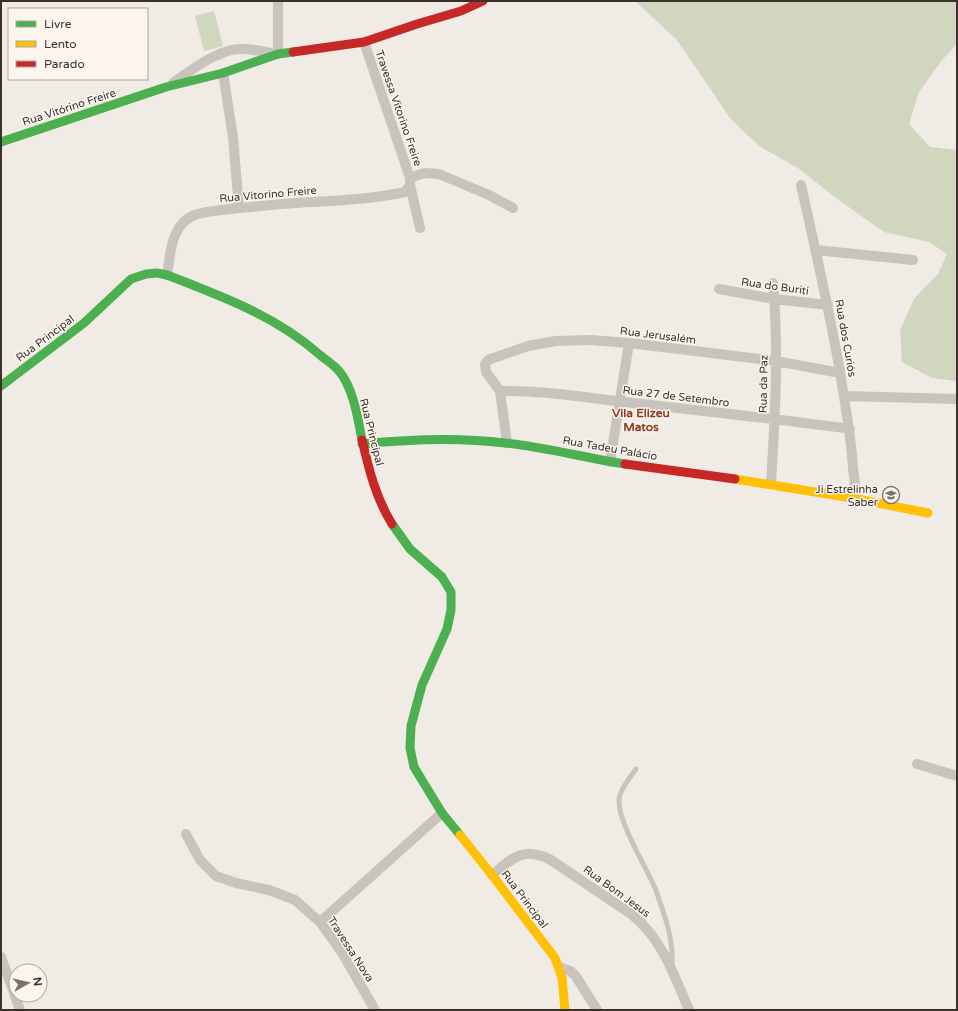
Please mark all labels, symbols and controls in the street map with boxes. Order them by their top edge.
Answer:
legend [8,8,148,80]
text: Livre [44,17,72,31]
text: Lento [44,37,77,51]
street label: Travessa Vitorino Freire [373,48,425,168]
text: Parado [44,57,85,71]
street label: Rua Vitórino Freire [21,86,118,129]
street label: Rua Vitorino Freire [219,184,317,205]
street label: Rua do Buriti [740,275,810,298]
street label: Rua dos Curiós [832,298,859,378]
street label: Rua Principal [14,312,77,364]
street label: Rua Jerusalém [619,324,697,347]
street label: Rua da Paz [756,354,771,413]
street label: Rua 27 de Setembro [622,383,730,410]
street label: Rua Principal [357,397,386,467]
district label: Vila Elizeu Matos [612,406,670,434]
street label: Rua Tadeu Palácio [562,434,659,463]
place label: Ji Estrelinha Saber [816,483,879,509]
school or university icon: Ji Estrelinha Saber [881,485,901,505]
street label: Rua Bom Jesus [581,863,653,920]
street label: Rua Principal [499,868,551,931]
street label: Travessa Nova [325,914,376,984]
north arrow [8,963,48,1003]
text: N [30,976,44,987]

